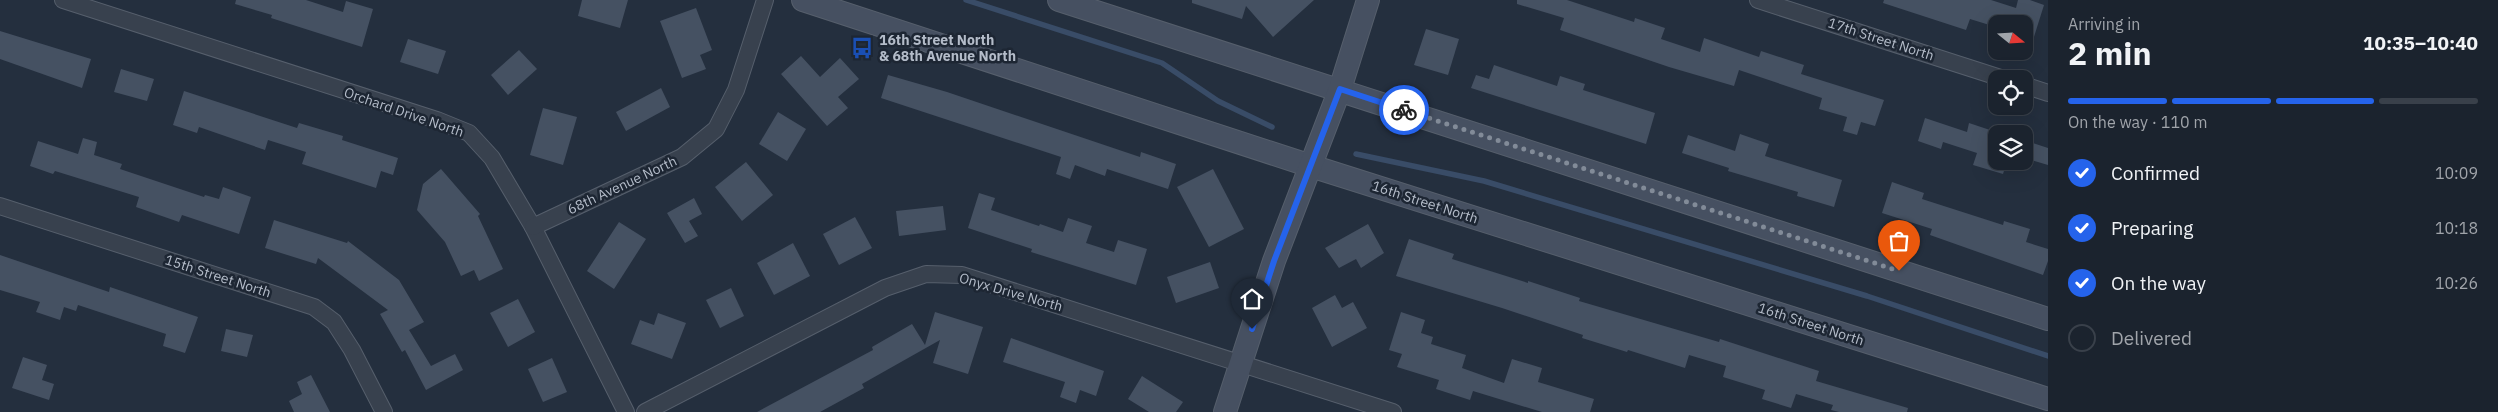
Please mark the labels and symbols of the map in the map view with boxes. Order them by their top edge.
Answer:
street label: 17th Street North [1826,13,1936,65]
north arrow [1988,15,2032,60]
place label: 16th Street North & 68th Avenue North [879,31,1016,65]
bus stop icon: 16th Street North & 68th Avenue North [849,35,875,61]
street label: Orchard Drive North [342,83,466,141]
courier [1379,85,1429,135]
street label: 68th Avenue North [564,152,680,218]
street label: 16th Street North [1370,176,1480,228]
pin [1878,220,1920,271]
street label: 15th Street North [163,250,273,302]
street label: Onyx Drive North [957,269,1065,315]
pin [1231,278,1273,329]
street label: 16th Street North [1756,298,1866,350]

